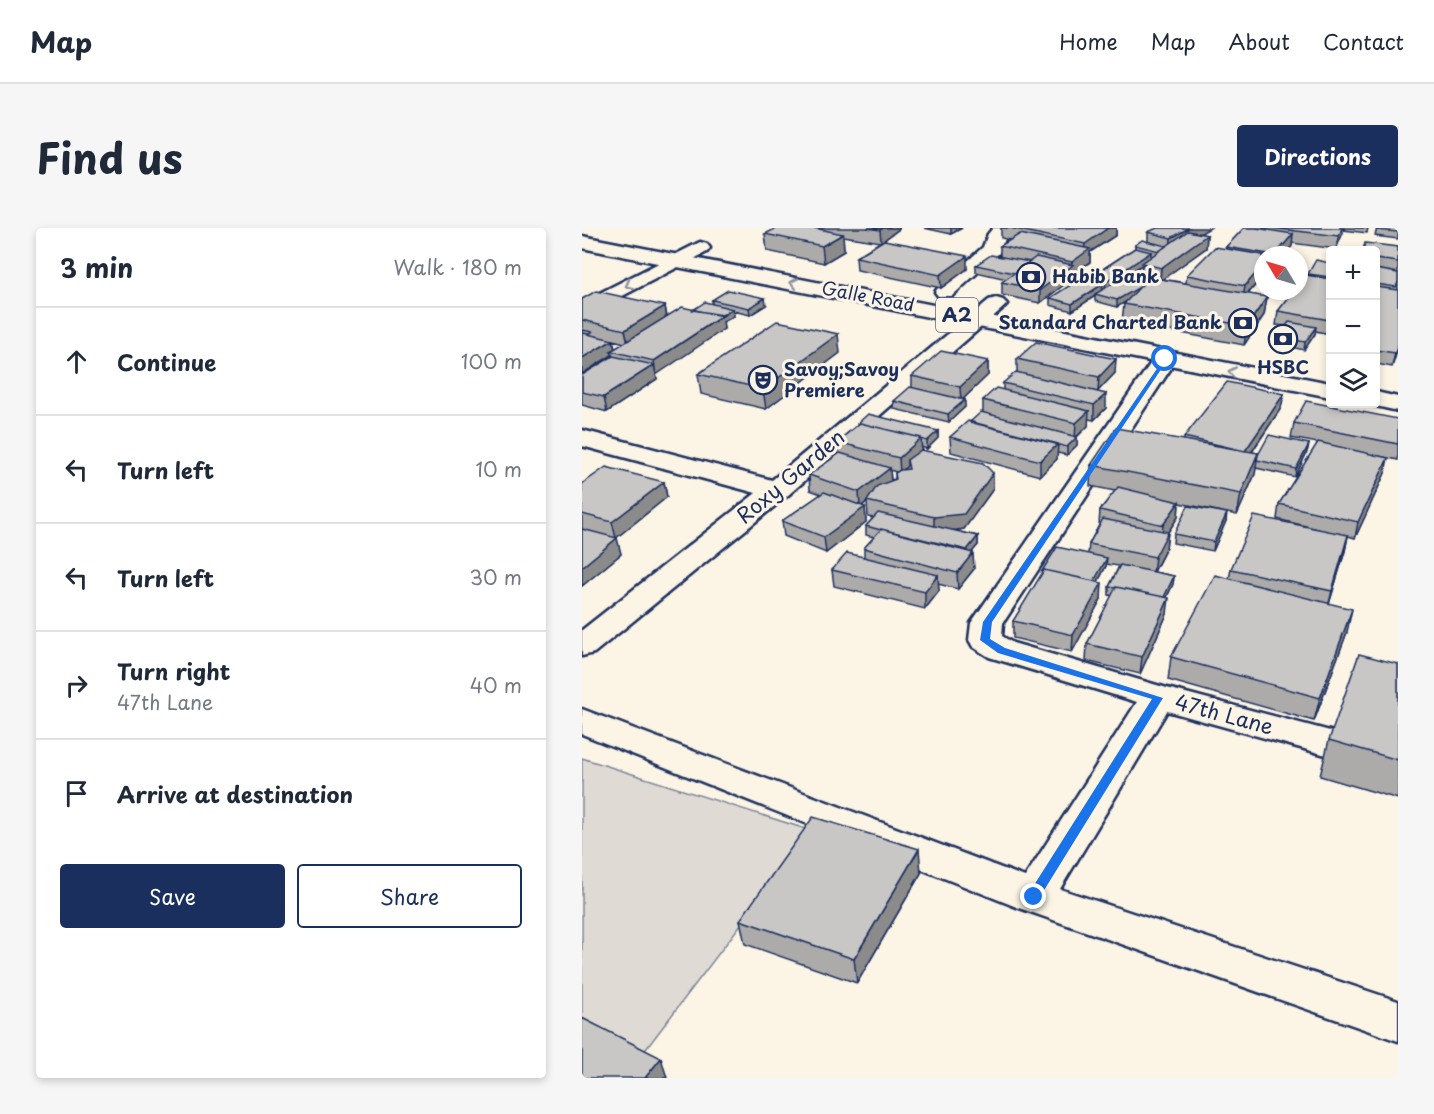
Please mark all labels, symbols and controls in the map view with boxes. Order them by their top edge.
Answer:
text: Map [30,20,92,63]
text: Home [1059,25,1118,57]
text: Map [1151,25,1196,57]
text: About [1229,25,1290,57]
text: Contact [1323,25,1404,57]
text: Find us [36,125,183,188]
button: Directions [1237,125,1398,187]
north arrow [1254,246,1308,300]
map controls [1326,246,1380,408]
button: + [1326,246,1380,300]
text: 3 min [60,248,133,287]
text: Walk · 180 m [394,252,522,282]
bank icon: Habib Bank [1015,261,1047,293]
place label: Habib Bank [1052,262,1159,289]
street label: Galle Road [820,273,917,318]
one-way arrow [789,277,799,290]
one-way arrow [625,278,636,290]
road number: A2 [936,298,978,332]
button: − [1326,300,1380,354]
bank icon: Standard Charted Bank [1227,307,1259,339]
place label: Standard Charted Bank [998,308,1222,335]
bank icon: HSBC [1267,323,1299,355]
icon: ahead [60,345,93,378]
text: Continue [117,345,216,378]
route start [1151,345,1177,371]
text: 100 m [461,346,522,376]
place label: HSBC [1257,353,1309,380]
button: layers [1326,354,1380,408]
place label: Savoy;Savoy Premiere [784,355,899,403]
theatre icon: Savoy;Savoy Premiere [747,364,779,396]
one-way arrow [1227,366,1237,379]
street label: Roxy Garden [729,421,851,530]
icon: left [60,453,93,486]
text: Turn left [117,453,214,486]
text: 10 m [475,454,522,484]
icon: left [60,561,93,594]
text: Turn left [117,561,214,594]
text: 30 m [469,562,522,592]
text: Turn right [117,654,230,687]
icon: right [60,669,93,702]
text: 40 m [470,670,522,700]
street label: 47th Lane [1172,685,1277,742]
text: 47th Lane [117,687,213,717]
icon: arrive [60,777,93,810]
text: Arrive at destination [117,777,353,810]
button: Save [60,864,285,928]
button: Share [297,864,522,928]
route end [1020,883,1046,909]

